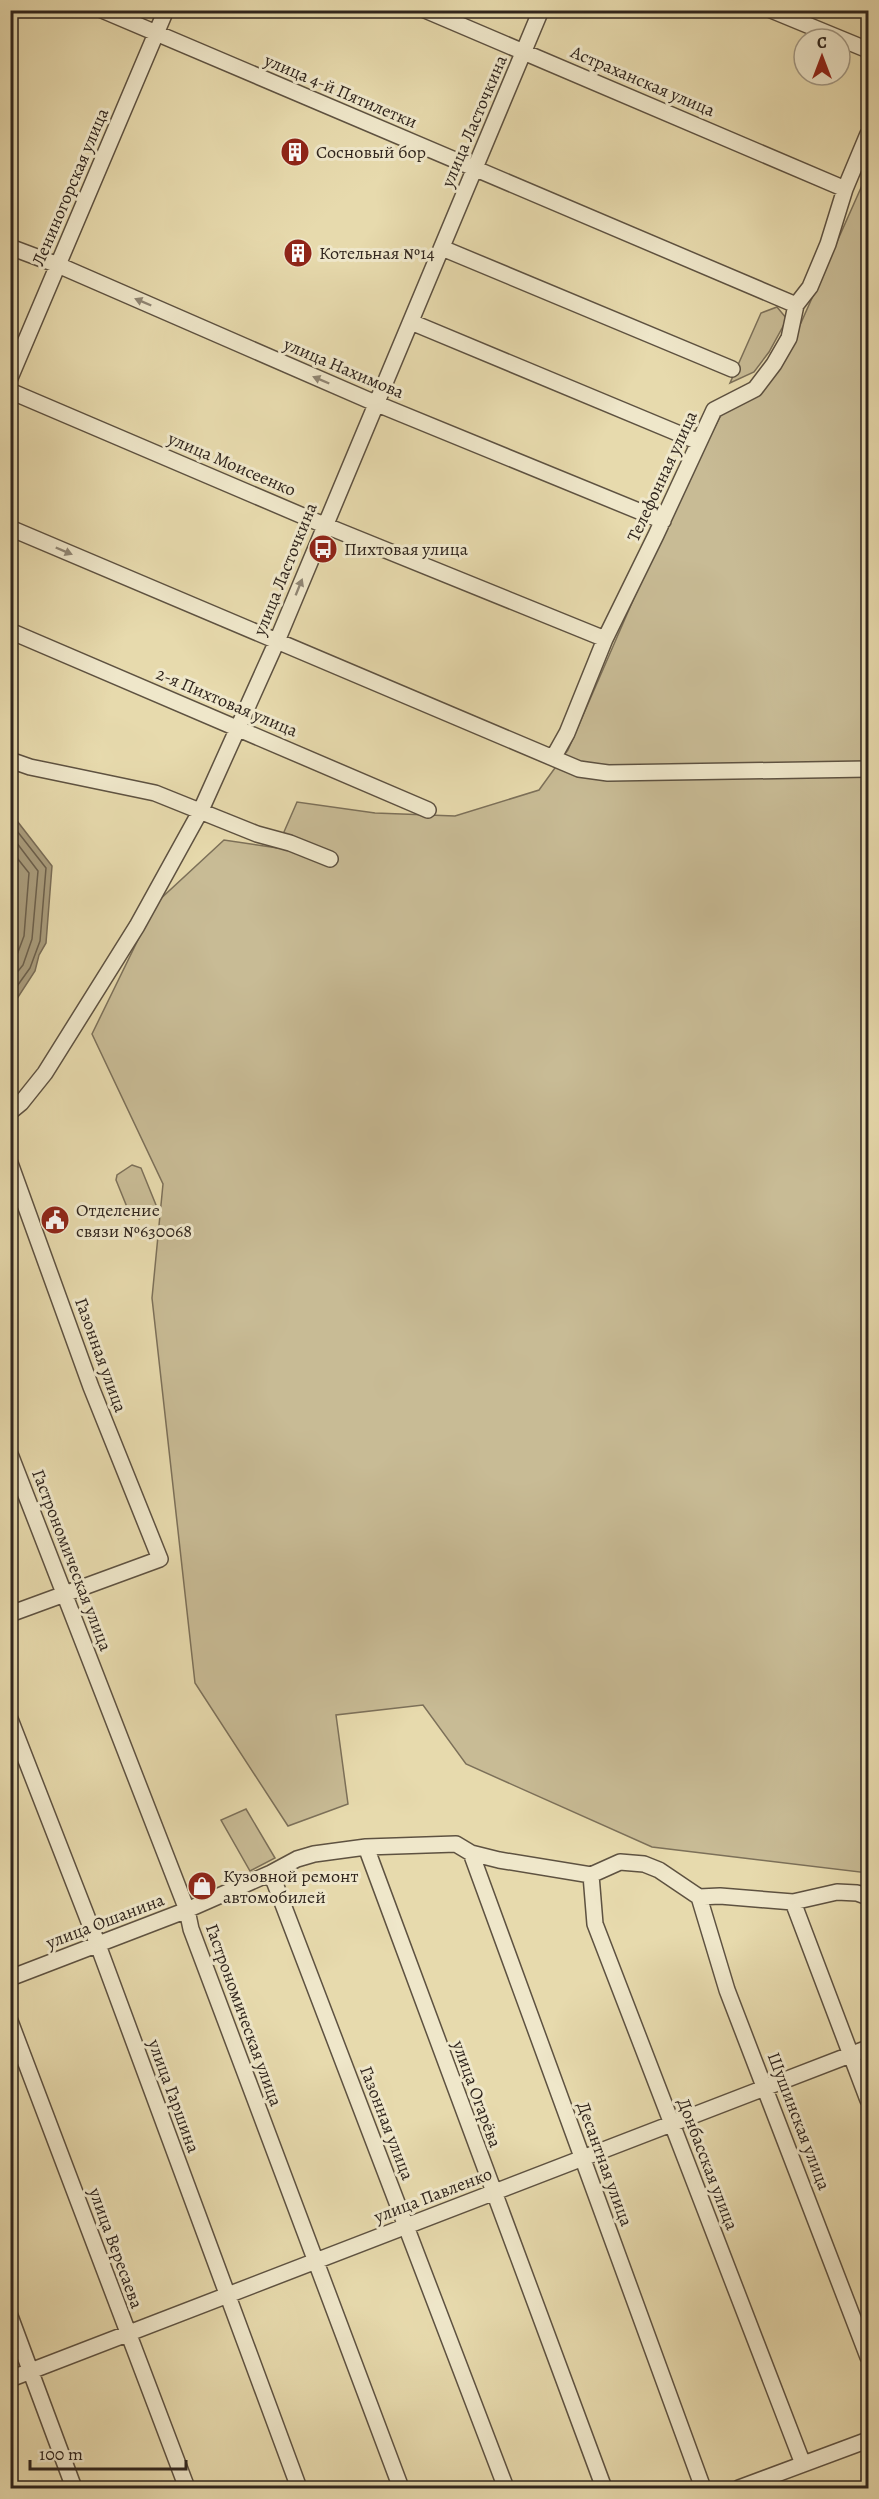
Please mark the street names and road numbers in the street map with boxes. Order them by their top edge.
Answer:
street label: Астраханская улица [566,39,719,122]
street label: улица 4-й Пятилетки [260,48,421,134]
street label: улица Ласточкина [435,51,513,192]
street label: Лениногорская улица [26,104,114,270]
street label: улица Нахимова [279,331,408,404]
street label: Телефонная улица [621,406,703,545]
street label: улица Моисеенко [164,426,300,502]
street label: улица Ласточкина [247,498,323,640]
street label: 2-я Пихтовая улица [153,661,302,743]
street label: Газонная улица [69,1294,133,1416]
street label: Гастрономическая улица [26,1466,118,1655]
street label: улица Ошанина [42,1887,168,1955]
street label: Гастрономическая улица [200,1920,288,2110]
street label: улица Гаршина [142,2035,206,2157]
street label: улица Огарёва [446,2036,508,2152]
street label: Шушинская улица [762,2049,837,2194]
street label: Газонная улица [354,2063,420,2184]
street label: Донбасская улица [672,2095,744,2234]
street label: Десантная улица [571,2098,639,2230]
street label: улица Павленко [370,2161,495,2229]
street label: улица Вересаева [83,2183,149,2312]

